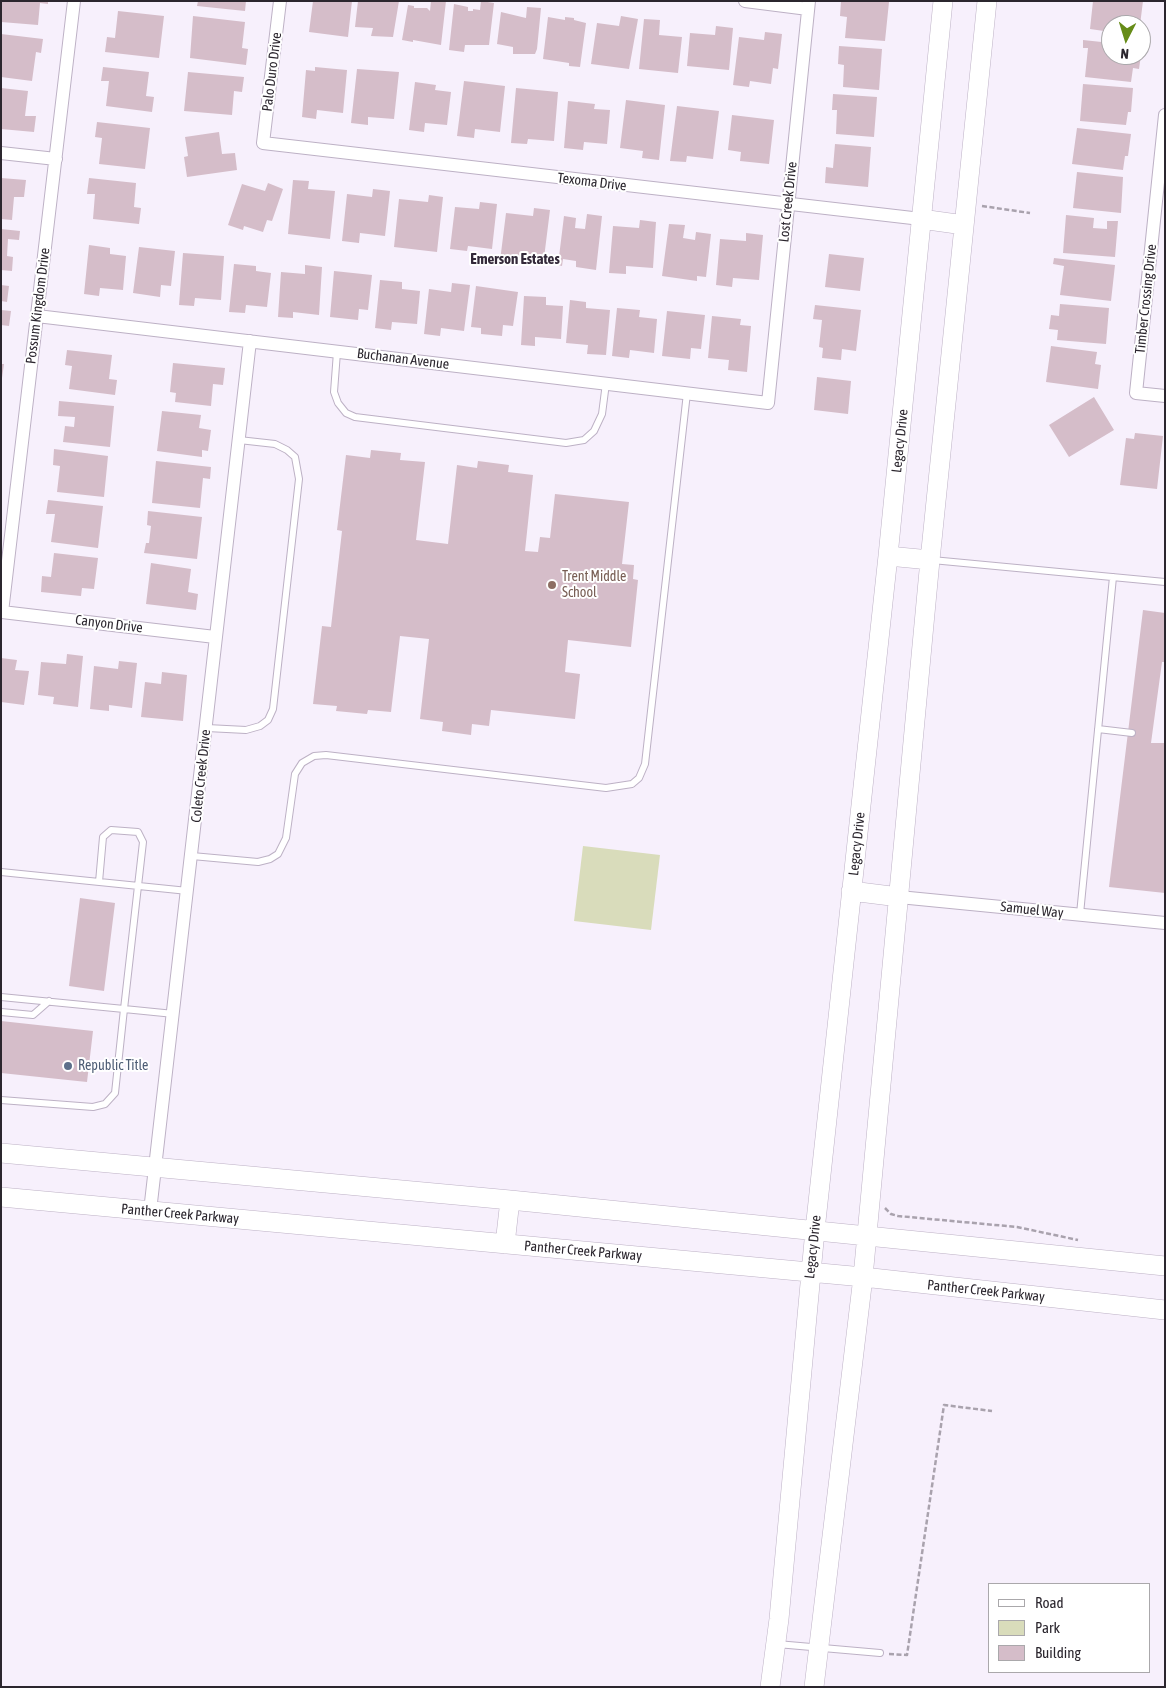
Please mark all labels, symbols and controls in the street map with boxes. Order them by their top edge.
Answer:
north arrow [1101,15,1151,65]
street label: Palo Duro Drive [259,31,285,113]
text: N [1120,46,1130,62]
street label: Lost Creek Drive [775,161,801,243]
street label: Texoma Drive [557,169,627,195]
street label: Timber Crossing Drive [1132,243,1160,355]
street label: Possum Kingdom Drive [23,247,53,365]
district label: Emerson Estates [470,250,560,268]
street label: Buchanan Avenue [356,345,450,373]
street label: Legacy Drive [888,408,912,474]
place label: Trent Middle School [562,569,626,602]
marker: Trent Middle School [546,579,558,591]
street label: Canyon Drive [74,612,144,636]
street label: Coleto Creek Drive [188,729,214,823]
street label: Legacy Drive [845,811,869,877]
street label: Samuel Way [1000,898,1064,922]
place label: Republic Title [78,1058,148,1074]
marker: Republic Title [62,1060,74,1072]
street label: Panther Creek Parkway [120,1200,240,1228]
street label: Legacy Drive [801,1214,825,1280]
street label: Panther Creek Parkway [523,1237,643,1265]
street label: Panther Creek Parkway [926,1276,1046,1306]
legend [988,1583,1151,1673]
text: Road [1035,1594,1064,1611]
text: Park [1035,1619,1060,1636]
text: Building [1035,1644,1081,1661]

